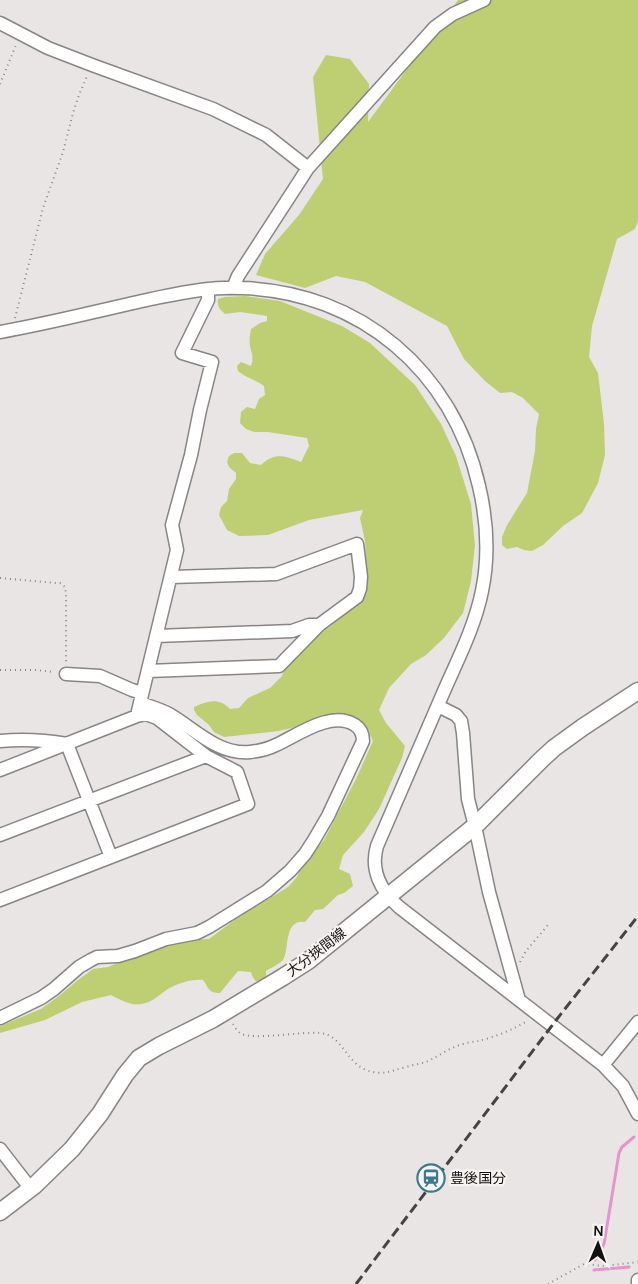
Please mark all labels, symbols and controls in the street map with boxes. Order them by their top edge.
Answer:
street label: 大分挾間線 [282,923,349,980]
station icon: 豊後国分 [416,1163,446,1193]
place label: 豊後国分 [450,1168,506,1187]
north arrow [573,1219,623,1269]
text: N [593,1221,604,1240]

